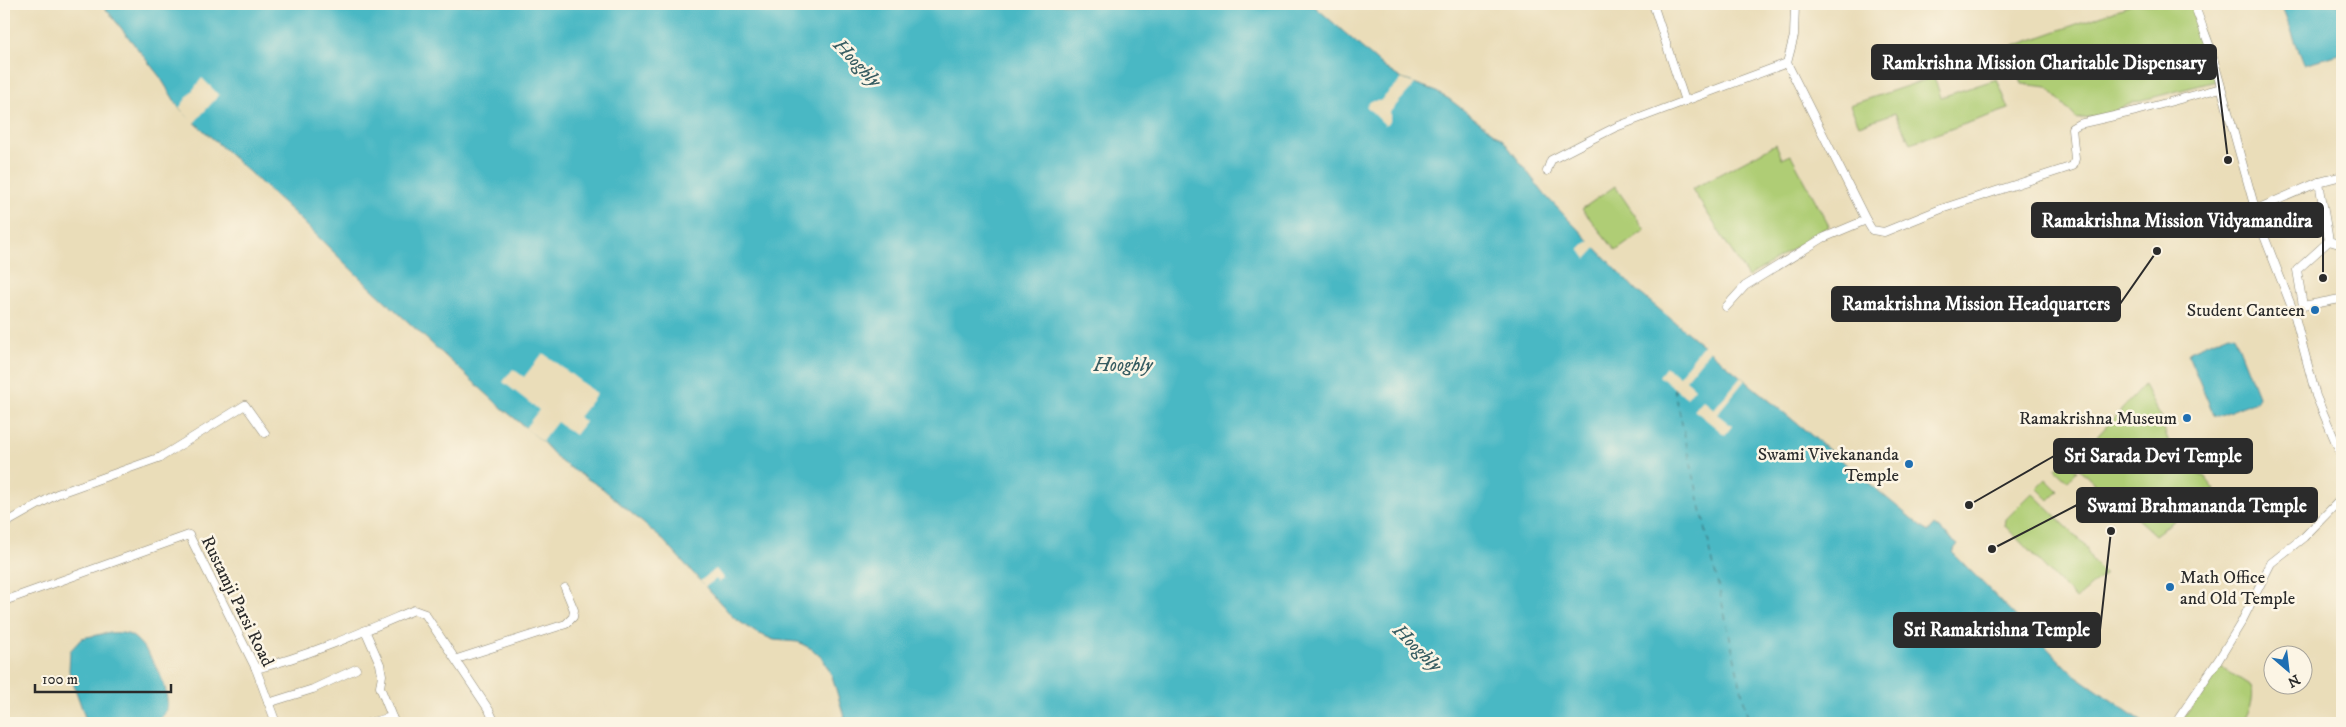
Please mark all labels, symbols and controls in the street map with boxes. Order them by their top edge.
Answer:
water label: Hooghly [827,33,887,93]
callout: Ramkrishna Mission Charitable Dispensary [1872,45,2216,79]
text: Ramkrishna Mission Charitable Dispensary [1882,52,2207,75]
callout: Ramakrishna Mission Vidyamandira [2032,203,2323,237]
text: Ramakrishna Mission Vidyamandira [2042,210,2313,233]
callout: Ramakrishna Mission Headquarters [1832,287,2120,321]
text: Ramakrishna Mission Headquarters [1842,293,2111,317]
place label: Student Canteen [2187,300,2306,322]
marker: Student Canteen [2309,304,2321,316]
water label: Hooghly [1092,354,1154,377]
place label: Ramakrishna Museum [2019,408,2177,430]
marker: Ramakrishna Museum [2181,412,2193,424]
callout: Sri Sarada Devi Temple [2054,439,2252,473]
place label: Swami Vivekananda Temple [1758,444,1899,487]
text: Sri Sarada Devi Temple [2064,445,2242,468]
marker: Swami Vivekananda Temple [1903,458,1915,470]
callout: Swami Brahmananda Temple [2077,488,2317,522]
text: Swami Brahmananda Temple [2087,495,2307,518]
street label: Rustamji Parsi Road [196,532,278,670]
place label: Math Office and Old Temple [2180,567,2295,610]
marker: Math Office and Old Temple [2164,581,2176,593]
callout: Sri Ramakrishna Temple [1894,613,2100,647]
water label: Hooghly [1387,619,1447,678]
text: Sri Ramakrishna Temple [1904,619,2090,642]
north arrow [2264,644,2314,694]
scale bar [35,662,171,694]
text: 100 m [42,670,78,689]
text: N [2284,670,2303,691]

